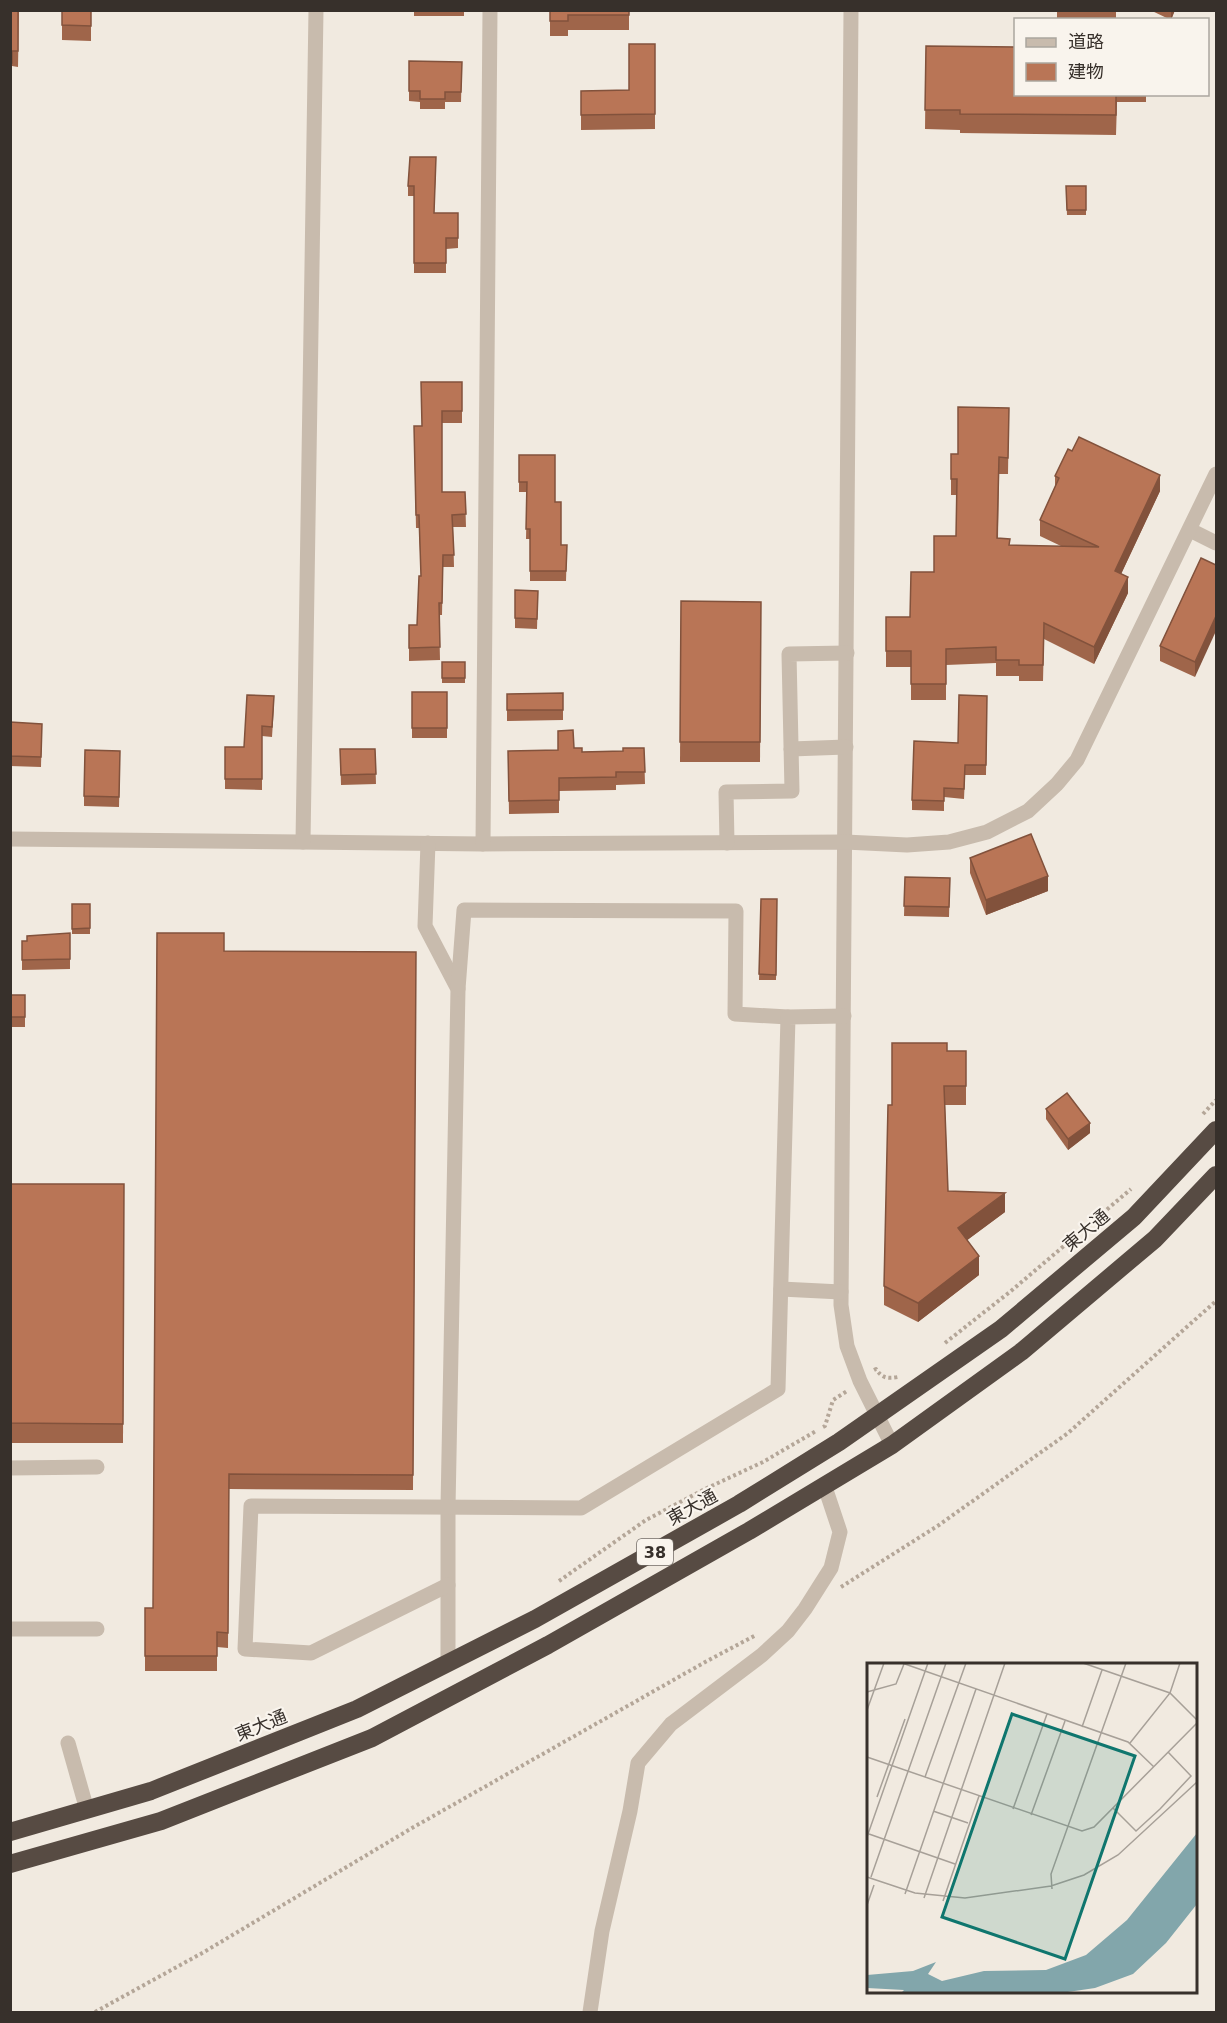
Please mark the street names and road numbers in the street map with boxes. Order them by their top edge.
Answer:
street label: 東大通 [1059,1205,1113,1255]
street label: 東大通 [663,1485,721,1529]
road number: 38 [637,1539,673,1565]
street label: 東大通 [232,1705,290,1745]

